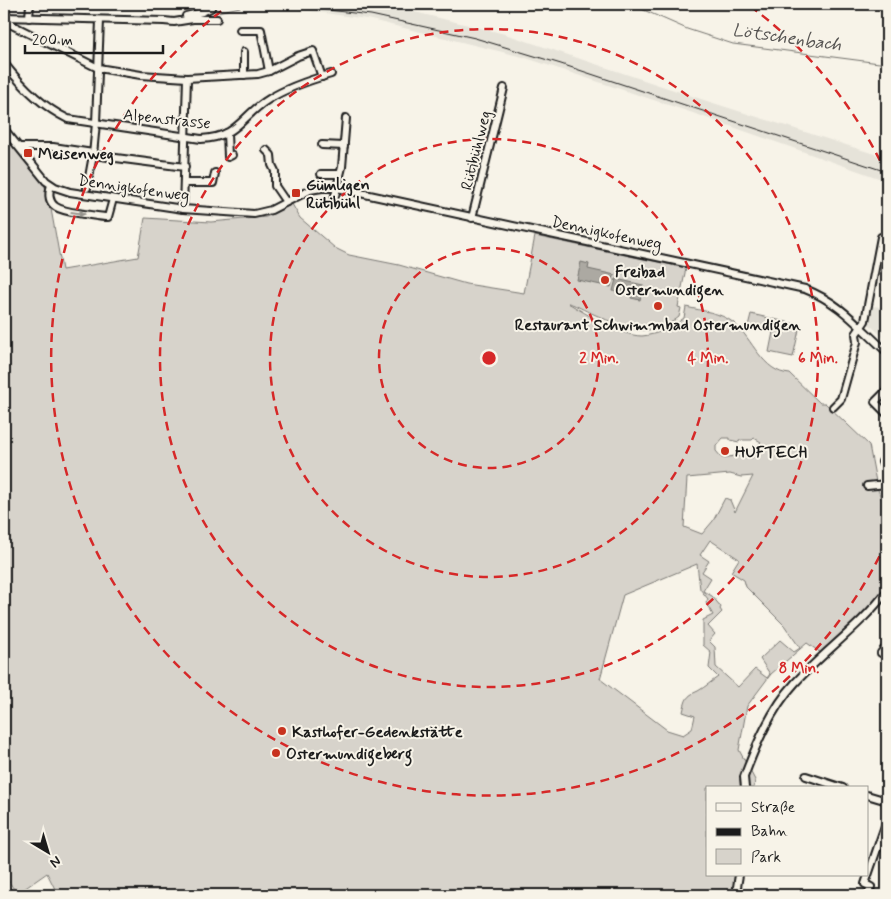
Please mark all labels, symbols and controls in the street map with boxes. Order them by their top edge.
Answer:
water label: Lötschenbach [731,18,843,58]
scale bar [25,22,162,54]
text: 200 m [32,31,73,51]
street label: Alpenstrasse [122,104,212,135]
street label: Rütibühlweg [456,108,497,192]
place label: Meisenweg [38,144,114,166]
marker: Meisenweg [22,147,34,159]
street label: Dennigkofenweg [77,170,191,208]
place label: Gümligen Rütibühl [306,175,370,214]
marker: Gümligen Rütibühl [290,187,302,199]
one-way arrow [71,209,87,217]
street label: Dennigkofenweg [549,212,664,256]
place label: Freibad Ostermundigen [615,262,725,303]
marker: Freibad Ostermundigen [599,274,611,286]
marker: Restaurant Schwimmbad Ostermundigen [652,300,664,312]
place label: Restaurant Schwimmbad Ostermundigen [515,315,802,338]
centre of rings [480,349,498,367]
text: 2 Min. [579,349,619,369]
text: 4 Min. [688,349,728,369]
text: 6 Min. [798,349,838,369]
place label: HUFTECH [735,442,807,463]
marker: HUFTECH [719,445,731,457]
text: 8 Min. [779,659,819,679]
place label: Kasthofer-Gedenkstätte [292,722,463,743]
marker: Kasthofer-Gedenkstätte [276,725,288,737]
place label: Ostermundigeberg [286,744,412,767]
marker: Ostermundigeberg [270,747,282,759]
legend [706,786,868,876]
text: Straße [751,798,795,818]
text: Bahn [751,822,788,842]
north arrow [22,826,72,876]
text: Park [751,848,781,868]
text: N [46,851,65,871]

